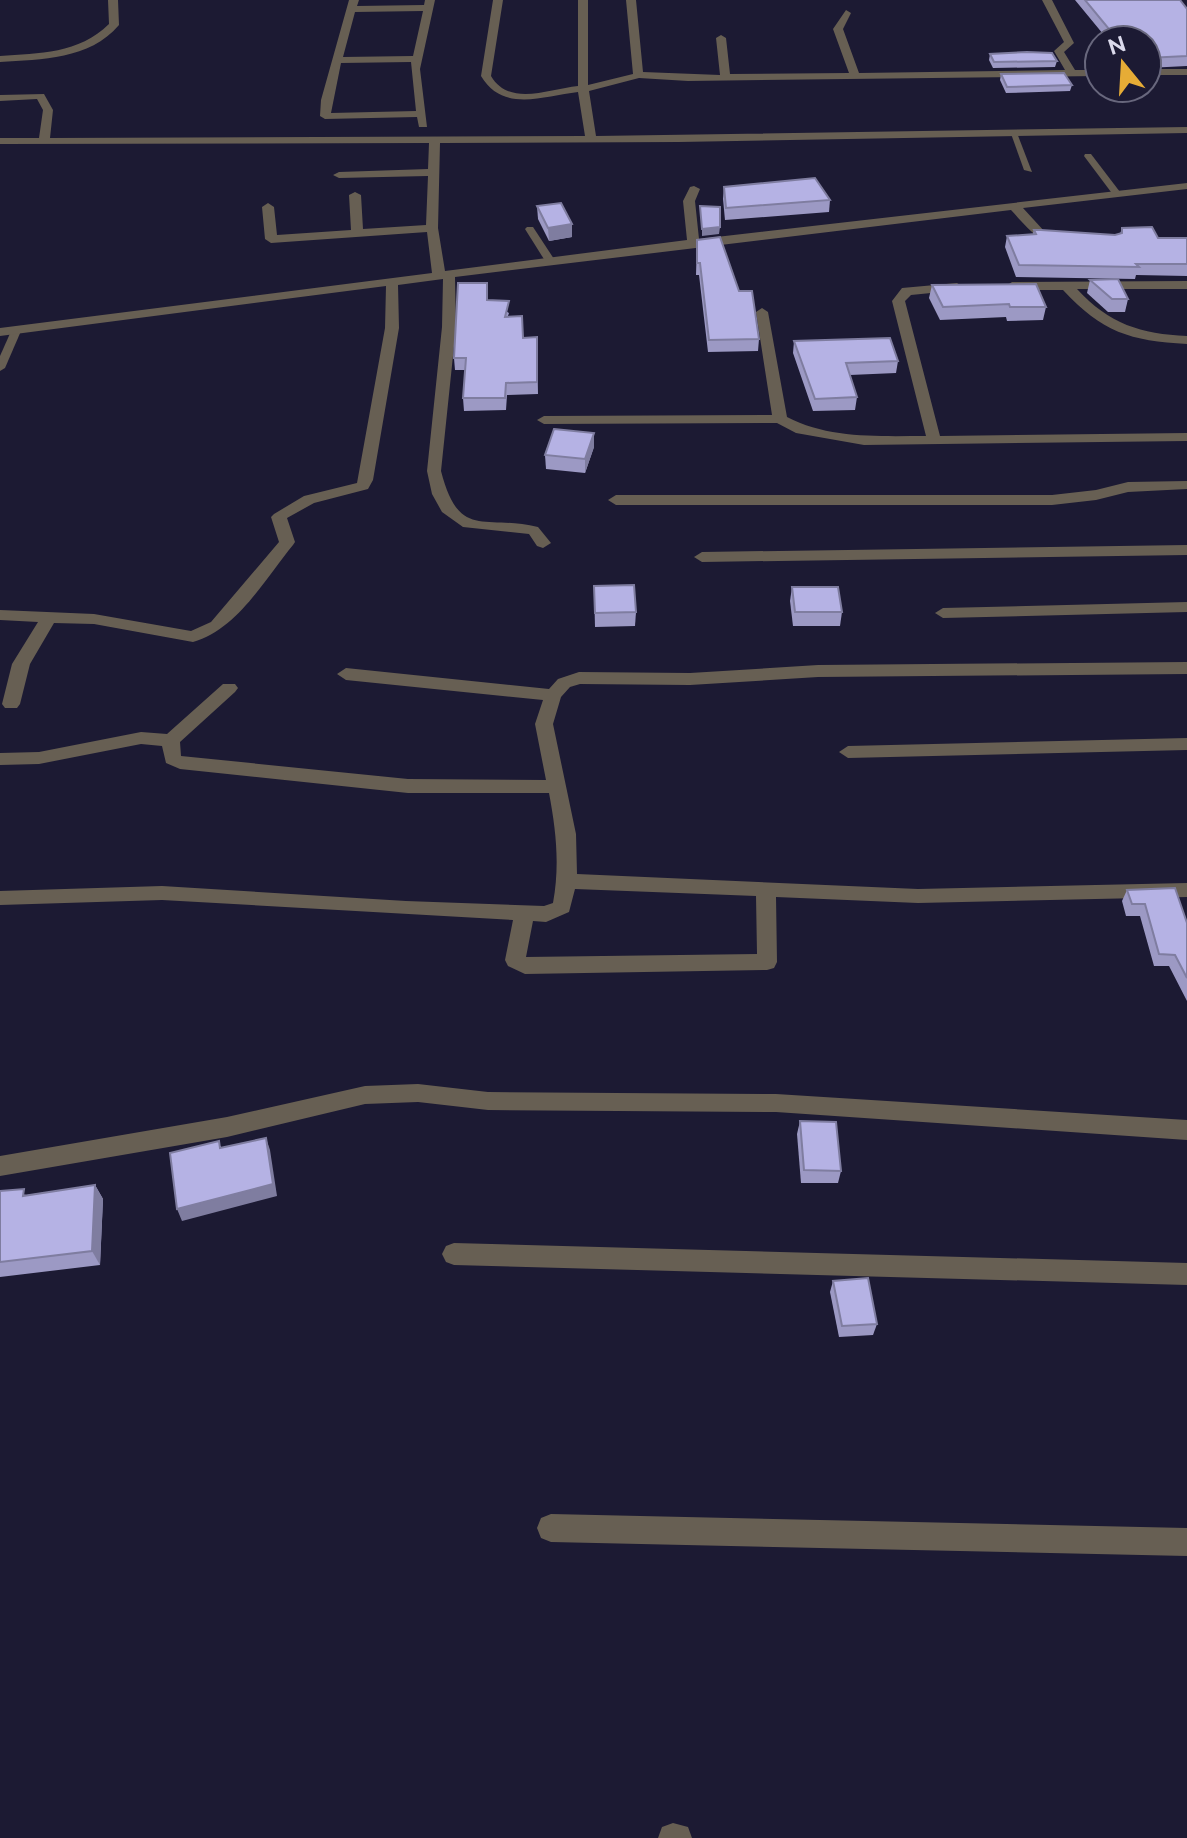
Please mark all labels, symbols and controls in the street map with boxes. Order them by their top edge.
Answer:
north arrow [1083,24,1163,104]
text: N [1105,30,1129,60]

